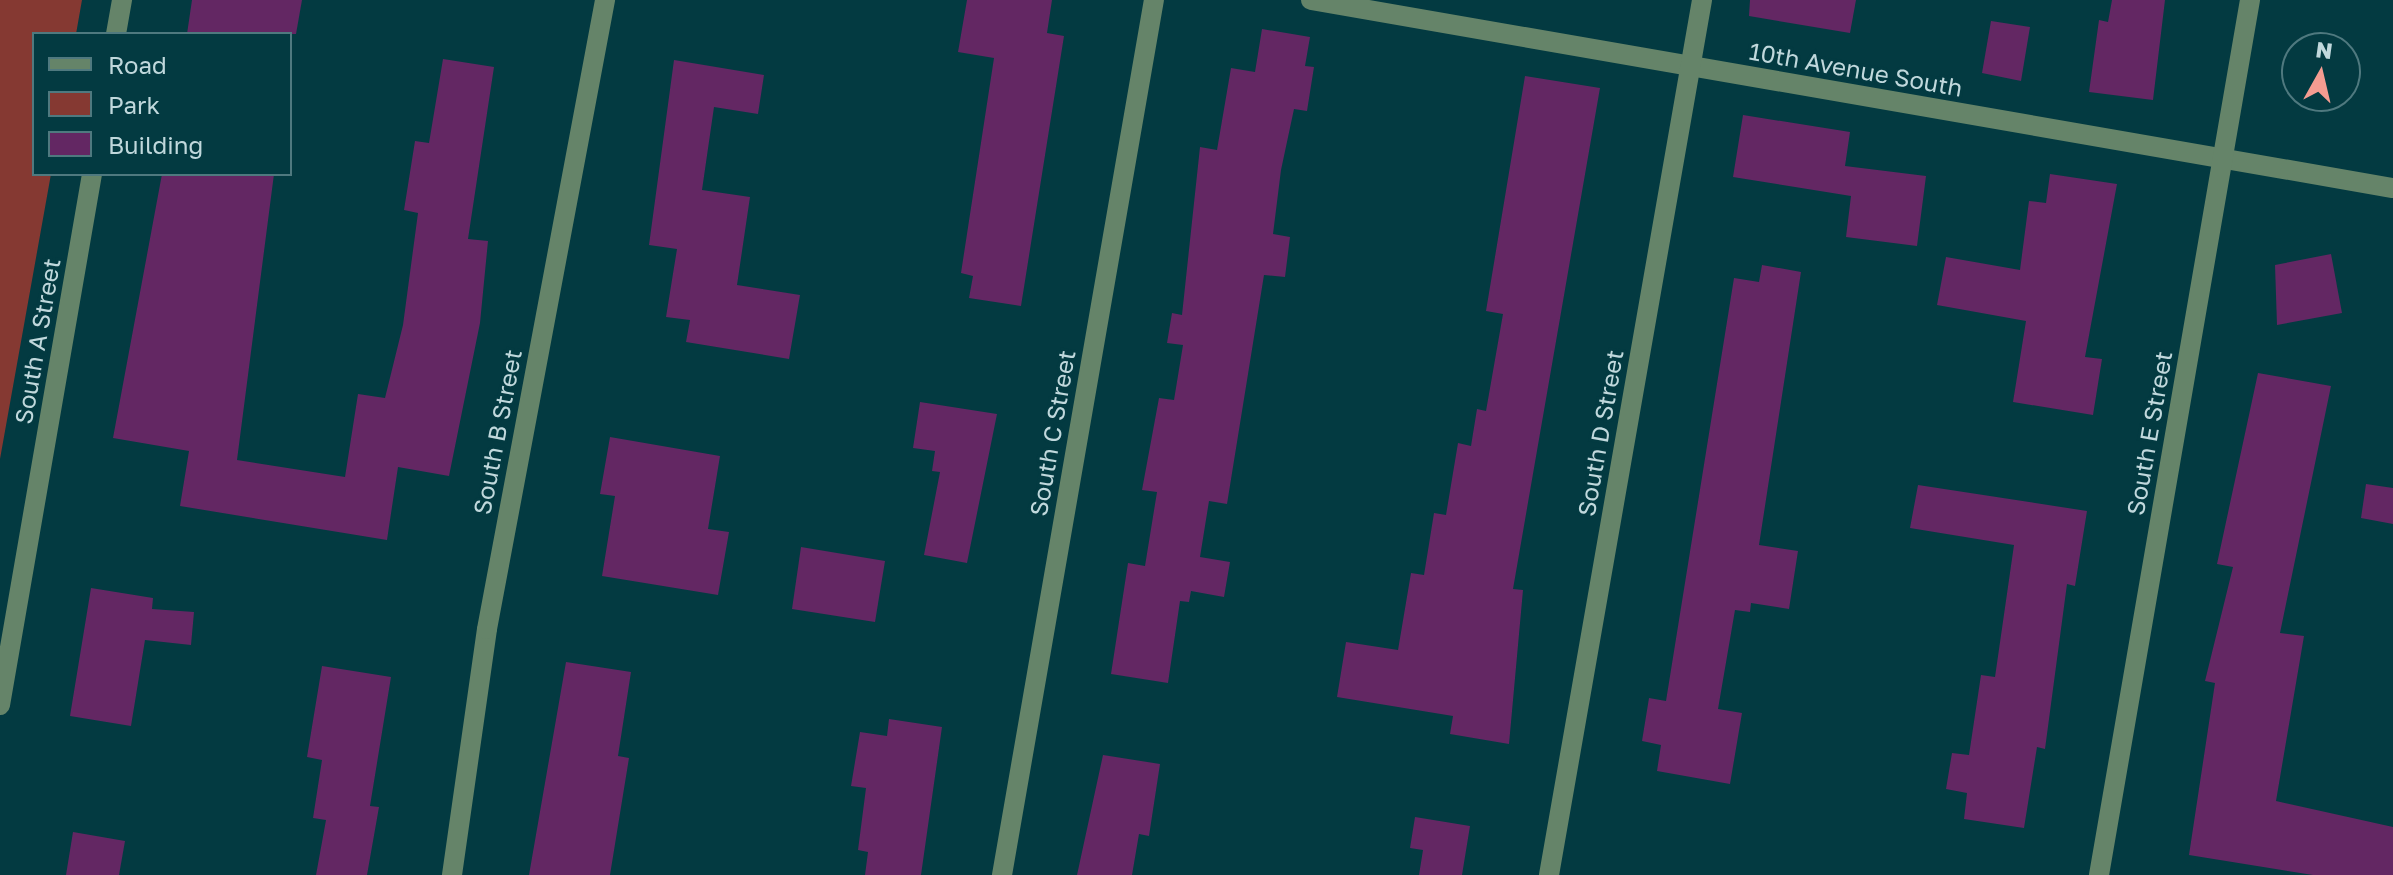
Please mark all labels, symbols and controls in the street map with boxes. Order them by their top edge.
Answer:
legend [32,32,292,176]
north arrow [2281,32,2361,112]
text: N [2314,35,2334,64]
street label: 10th Avenue South [1747,36,1965,102]
text: Road [108,50,167,79]
text: Park [108,90,160,119]
text: Building [108,130,203,159]
street label: South A Street [8,256,66,426]
street label: South B Street [467,347,527,517]
street label: South C Street [1023,348,1081,518]
street label: South D Street [1571,348,1629,518]
street label: South E Street [2120,349,2178,517]

